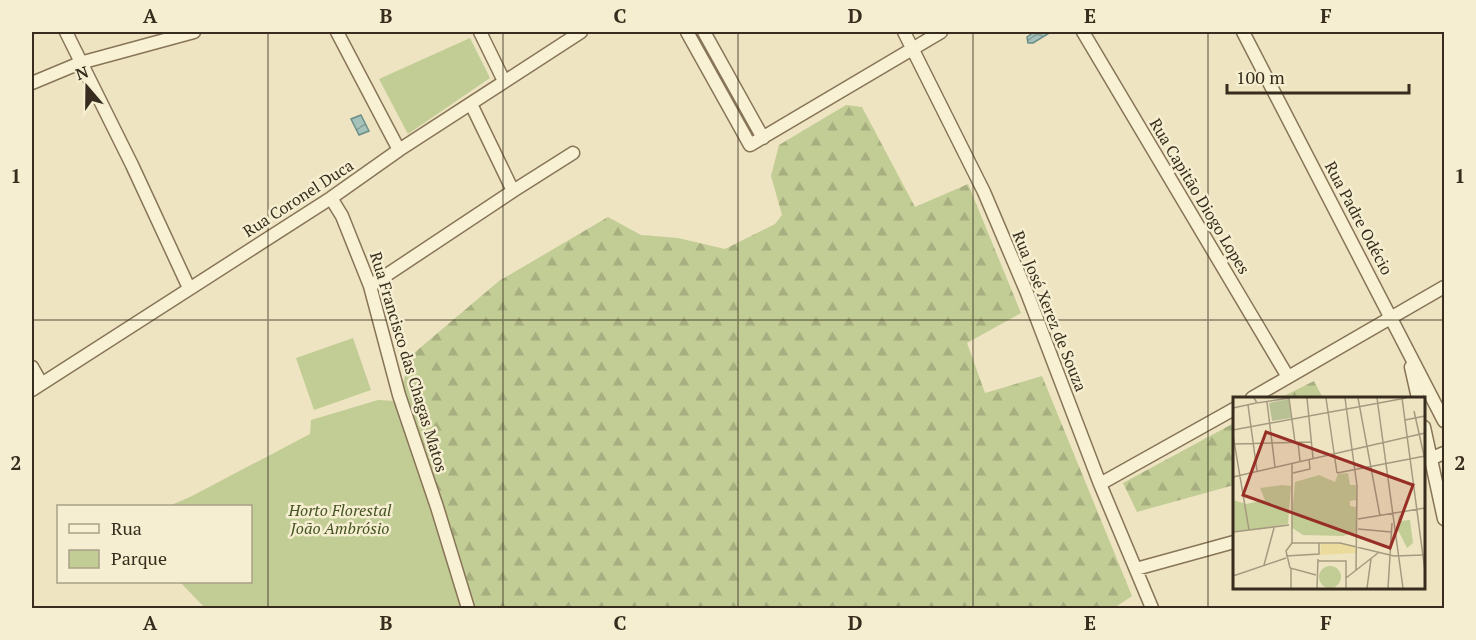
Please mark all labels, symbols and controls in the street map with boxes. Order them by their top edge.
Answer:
text: A [143,2,158,29]
text: B [380,2,393,29]
text: C [613,2,627,29]
text: D [848,2,862,29]
text: E [1084,2,1096,29]
text: F [1320,2,1332,29]
north arrow [57,57,117,117]
scale bar [1227,57,1408,95]
text: N [72,60,91,85]
text: 100 m [1236,65,1285,89]
street label: Rua Capitão Diogo Lopes [1145,114,1255,278]
street label: Rua Coronel Duca [239,154,357,242]
street label: Rua Padre Odécio [1320,157,1398,279]
text: 1 [10,162,22,189]
text: 1 [1454,162,1466,189]
street label: Rua José Xerez de Souza [1008,227,1092,395]
street label: Rua Francisco das Chagas Matos [365,249,453,475]
inset map [1233,397,1425,589]
text: 2 [10,449,22,476]
text: 2 [1454,449,1466,476]
park label: Horto Florestal João Ambrósio [288,499,392,539]
legend [57,505,252,583]
text: Rua [111,516,142,540]
text: Parque [111,546,167,570]
text: A [143,609,158,636]
text: B [380,609,393,636]
text: C [613,609,627,636]
text: D [848,609,862,636]
text: E [1084,609,1096,636]
text: F [1320,609,1332,636]

